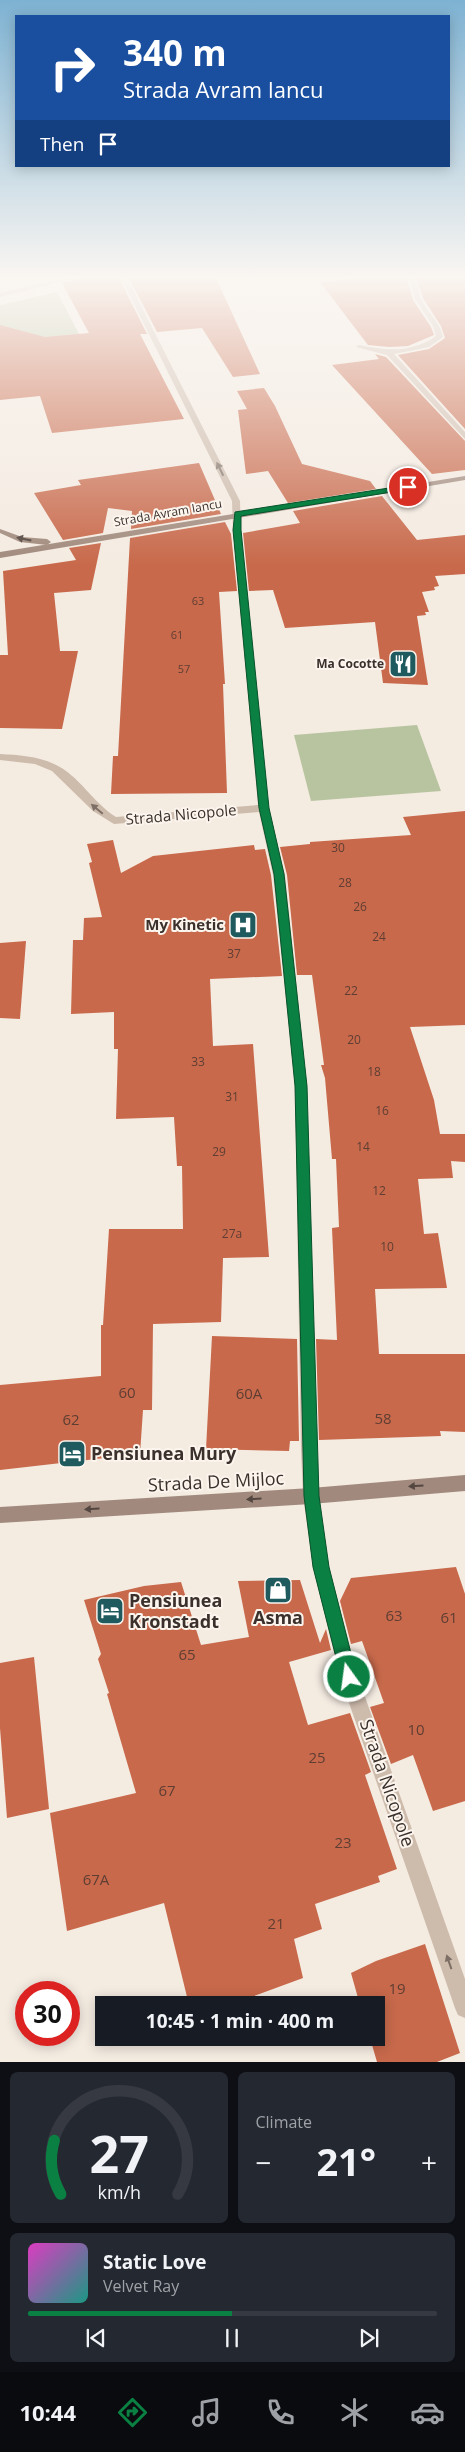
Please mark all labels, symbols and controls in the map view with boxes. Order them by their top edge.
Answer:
text: 340 m [123,29,227,76]
icon: right [40,35,105,100]
text: Strada Avram Iancu [123,74,324,104]
icon: arrive [94,130,122,158]
text: Then [40,131,84,157]
one-way arrow [216,462,224,476]
pin [387,466,429,508]
icon: arrive [394,473,422,501]
street label: Strada Avram Iancu [113,495,223,530]
one-way arrow [16,535,31,543]
house number: 63 [192,593,204,608]
house number: 61 [171,627,183,642]
restaurant icon: Ma Cocotte [388,649,418,679]
place label: Ma Cocotte [316,655,384,672]
house number: 57 [178,661,190,676]
street label: Strada Nicopole [125,799,237,829]
one-way arrow [90,804,103,815]
house number: 30 [331,839,345,856]
house number: 28 [338,874,352,891]
house number: 26 [353,898,367,915]
hospital icon: My Kinetic [228,910,258,940]
place label: My Kinetic [145,914,224,934]
house number: 24 [372,928,386,945]
house number: 37 [227,945,241,962]
house number: 22 [344,982,358,999]
house number: 20 [347,1031,361,1048]
house number: 33 [191,1053,205,1070]
house number: 18 [367,1063,381,1080]
house number: 31 [225,1088,239,1105]
house number: 16 [375,1102,389,1119]
house number: 14 [356,1138,370,1155]
house number: 29 [212,1143,226,1160]
house number: 12 [372,1182,386,1199]
house number: 27a [222,1225,242,1242]
house number: 10 [380,1238,394,1255]
house number: 60 [118,1382,136,1402]
house number: 60A [236,1383,263,1403]
house number: 58 [374,1408,392,1428]
house number: 62 [62,1409,80,1429]
hotel icon: Pensiunea Mury [57,1439,87,1469]
place label: Pensiunea Mury [91,1441,237,1465]
street label: Strada De Mijloc [147,1465,285,1497]
one-way arrow [408,1482,424,1490]
one-way arrow [246,1496,262,1504]
one-way arrow [84,1506,100,1514]
shop icon: Asma [263,1575,293,1605]
place label: Pensiunea Kronstadt [129,1588,222,1633]
hotel icon: Pensiunea Kronstadt [95,1596,125,1626]
place label: Asma [253,1605,303,1629]
house number: 63 [385,1605,403,1625]
house number: 61 [440,1607,458,1627]
house number: 65 [178,1644,196,1664]
position arrow [322,1650,374,1702]
street label: Strada Nicopole [355,1716,421,1850]
house number: 10 [407,1719,425,1739]
house number: 25 [308,1747,326,1767]
house number: 67 [158,1780,176,1800]
house number: 23 [334,1832,352,1852]
house number: 67A [83,1869,110,1889]
house number: 21 [267,1913,285,1933]
one-way arrow [445,1955,452,1970]
house number: 19 [388,1978,406,1998]
speed limit sign: 30 [15,1981,80,2046]
text: 10:45 · 1 min · 400 m [146,2008,334,2034]
text: Climate [256,2111,312,2133]
text: 27 [89,2117,148,2188]
text: 21° [316,2135,376,2187]
text: − [256,2143,272,2181]
text: + [421,2143,437,2181]
text: km/h [97,2180,140,2204]
text: Static Love [103,2249,206,2275]
text: Velvet Ray [103,2275,179,2297]
icon: previous [82,2324,110,2352]
icon: pause [218,2324,246,2352]
icon: next [355,2324,383,2352]
icon: directions [115,2395,150,2430]
icon: music [189,2395,224,2430]
icon: phone [263,2395,298,2430]
icon: climate [337,2395,372,2430]
icon: car [410,2395,445,2430]
text: 10:44 [19,2397,76,2427]

